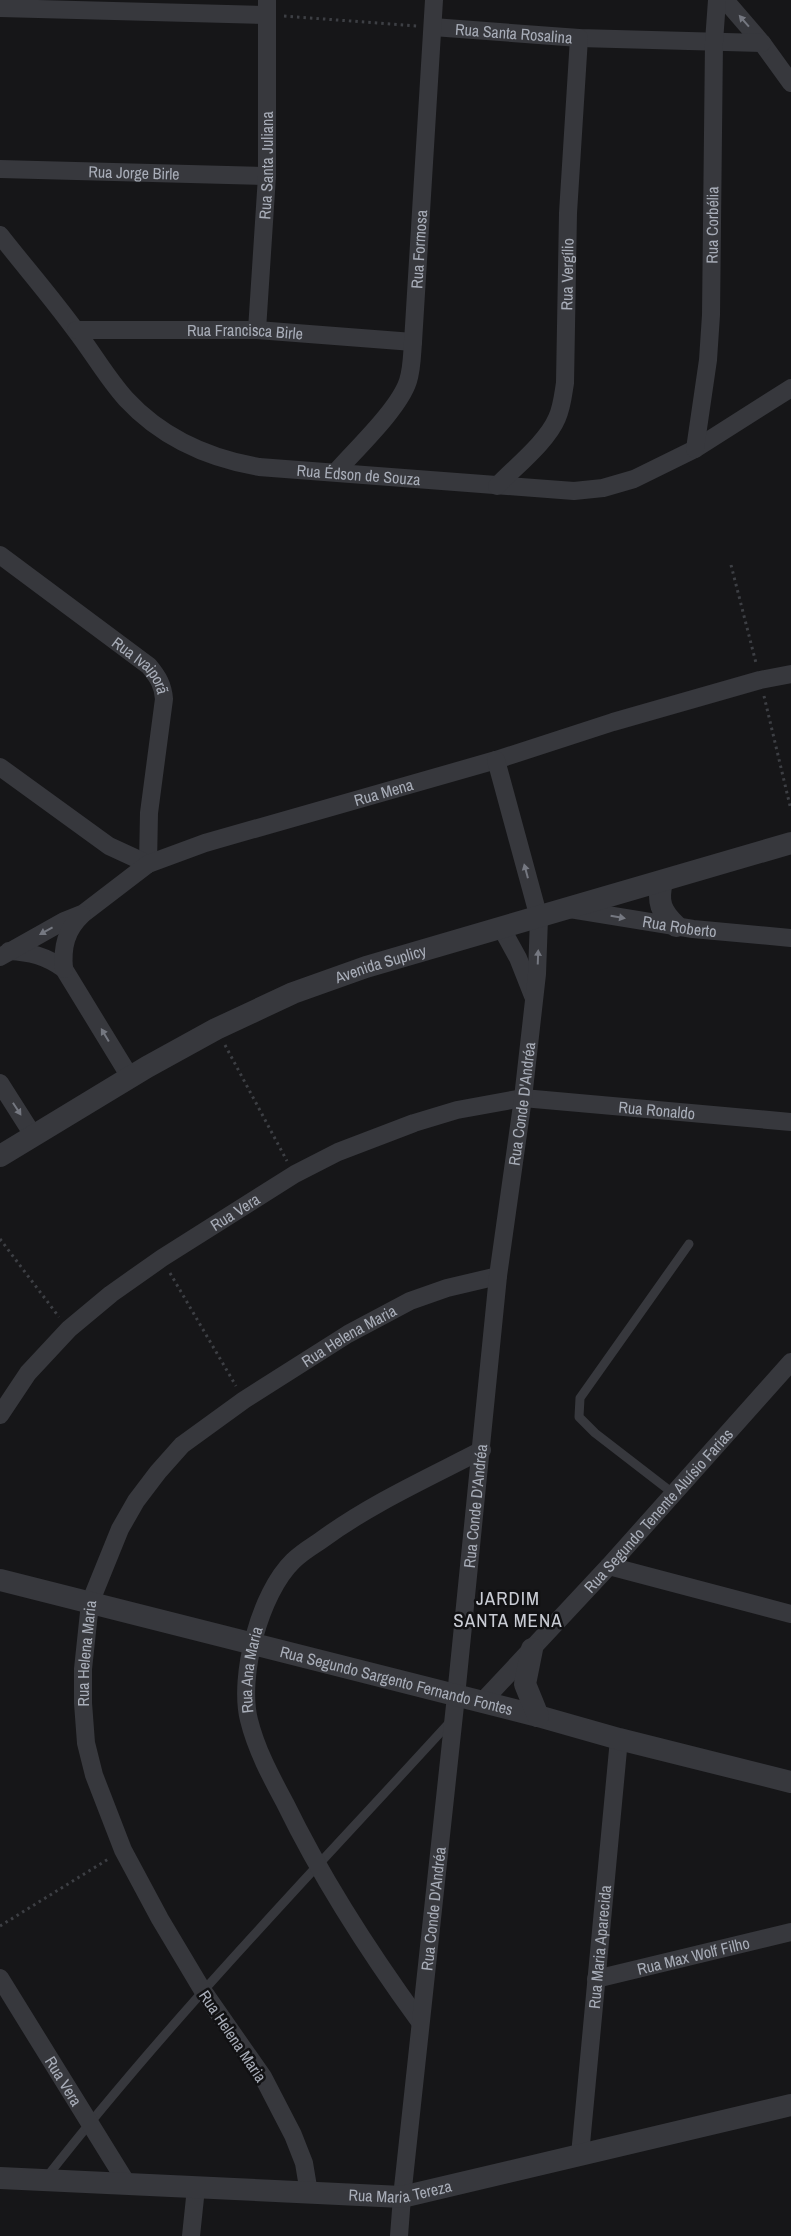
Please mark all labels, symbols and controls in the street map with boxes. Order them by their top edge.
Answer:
one-way arrow [738,15,749,28]
street label: Rua Santa Rosalina [454,18,574,49]
street label: Rua Santa Juliana [253,111,278,220]
street label: Rua Jorge Birle [88,160,180,185]
street label: Rua Corbélia [701,186,723,264]
street label: Rua Formosa [405,209,432,289]
street label: Rua Vergílio [555,238,579,311]
street label: Rua Francisca Birle [187,319,304,344]
street label: Rua Édson de Souza [296,459,422,490]
street label: Rua Ivaiporã [108,631,174,697]
street label: Rua Mena [351,773,416,811]
one-way arrow [522,863,530,878]
street label: Rua Roberto [641,910,718,942]
one-way arrow [611,914,627,922]
one-way arrow [40,926,53,935]
street label: Avenida Suplicy [331,939,429,989]
one-way arrow [534,949,542,965]
one-way arrow [100,1029,110,1042]
street label: Rua Conde D'Andréa [503,1040,540,1167]
street label: Rua Ronaldo [618,1096,696,1124]
one-way arrow [12,1102,21,1116]
street label: Rua Vera [206,1188,265,1236]
street label: Rua Helena Maria [297,1299,401,1372]
street label: Rua Segundo Tenente Aluísio Farias [579,1423,738,1597]
street label: Rua Conde D'Andréa [458,1442,492,1569]
district label: JARDIM SANTA MENA [453,1585,563,1633]
street label: Rua Helena Maria [72,1599,101,1707]
street label: Rua Ana Maria [235,1623,268,1715]
street label: Rua Segundo Sargento Fernando Fontes [278,1640,515,1720]
street label: Rua Conde D'Andréa [415,1845,451,1972]
street label: Rua Maria Aparecida [583,1883,616,2010]
street label: Rua Max Wolf Filho [635,1931,752,1980]
street label: Rua Helena Maria [194,1986,272,2087]
street label: Rua Vera [40,2052,88,2111]
street label: Rua Maria Tereza [348,2174,454,2208]

